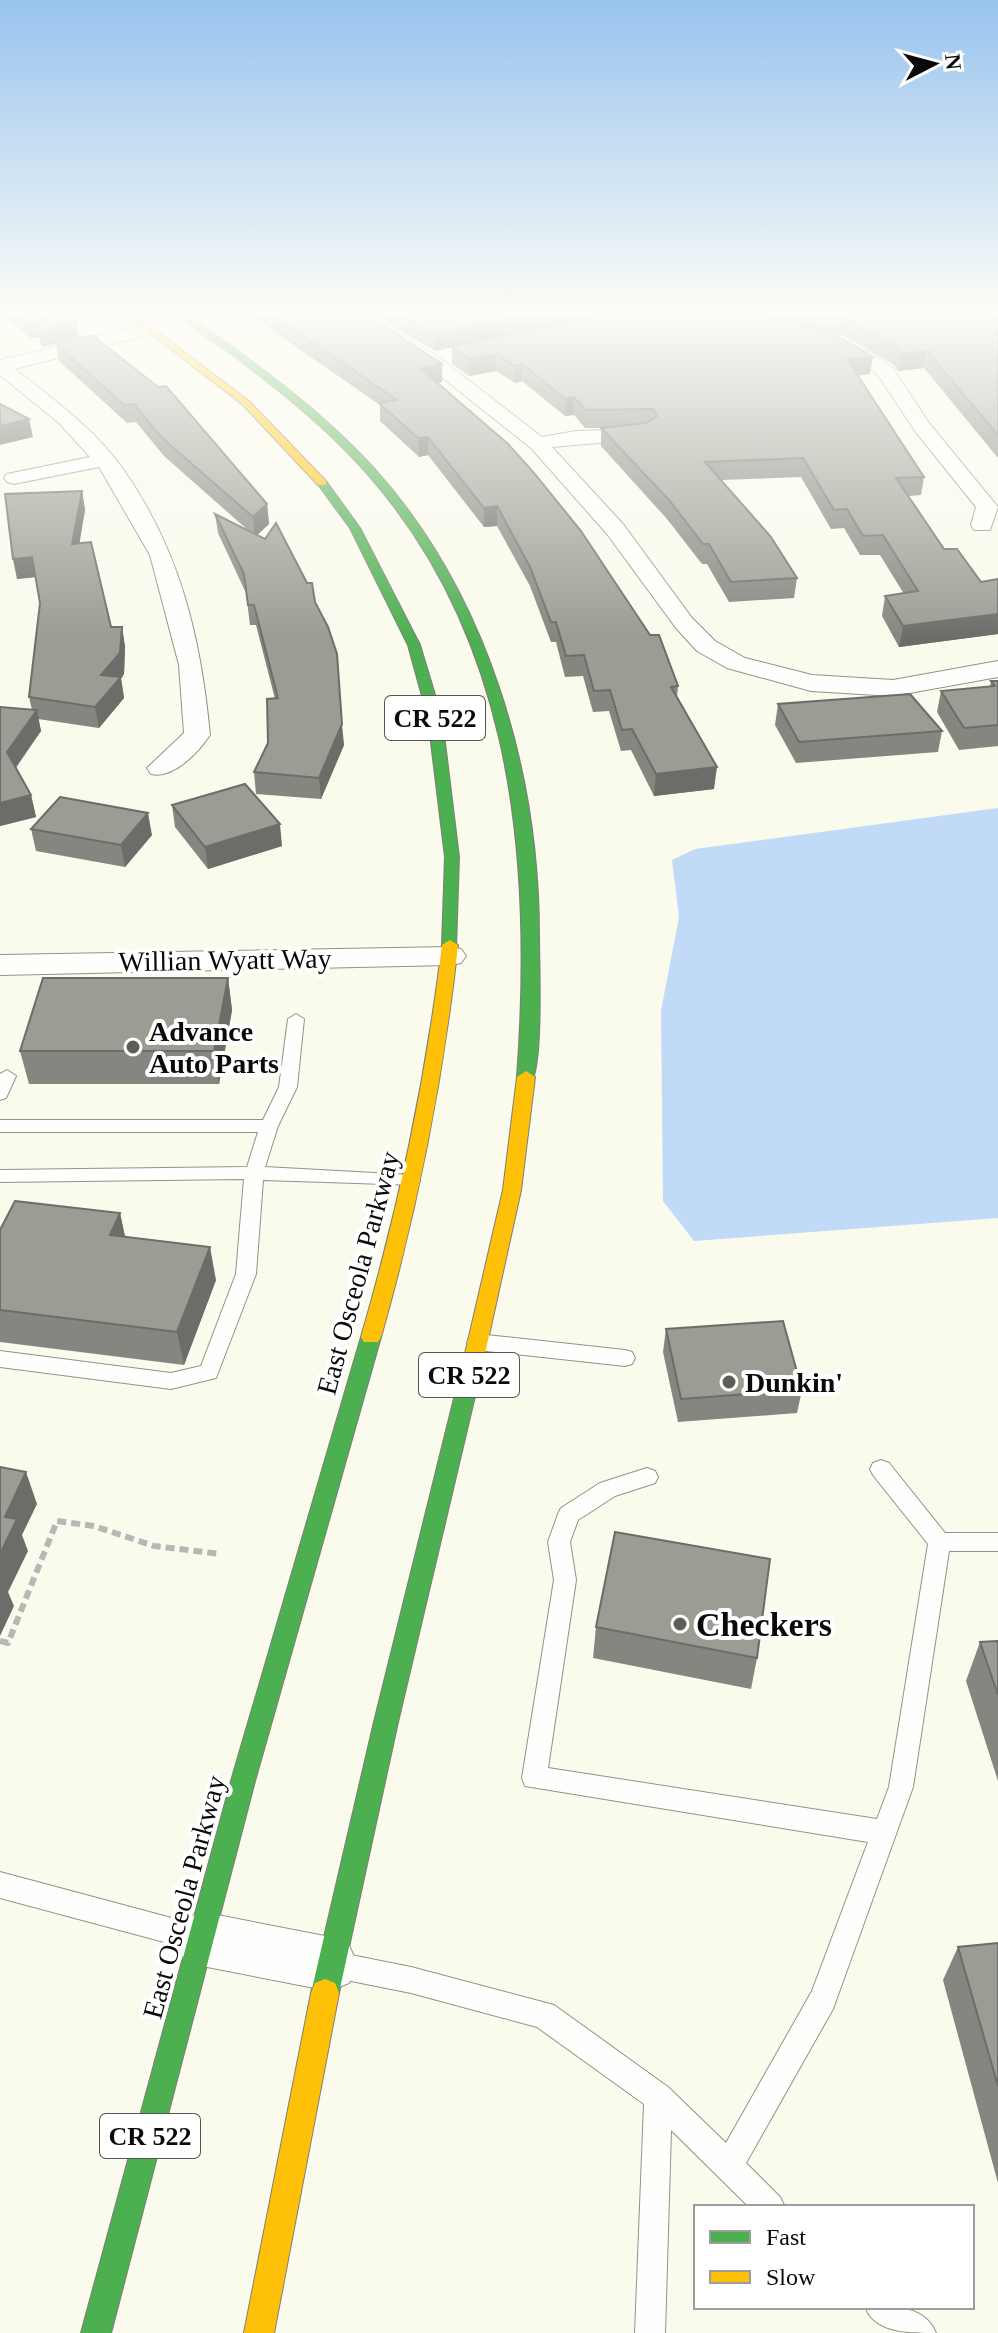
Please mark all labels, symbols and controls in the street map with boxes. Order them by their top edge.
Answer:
north arrow [894,24,974,104]
text: N [940,53,967,71]
road number: CR 522 [385,696,485,740]
street label: Willian Wyatt Way [118,943,332,977]
place label: Advance Auto Parts [149,1016,279,1079]
marker: Advance Auto Parts [124,1038,142,1056]
street label: East Osceola Parkway [311,1148,405,1398]
road number: CR 522 [419,1353,519,1397]
place label: Dunkin' [745,1367,843,1398]
marker: Dunkin' [720,1373,738,1391]
place label: Checkers [696,1606,832,1643]
marker: Checkers [671,1615,689,1633]
street label: East Osceola Parkway [137,1772,231,2022]
road number: CR 522 [100,2114,200,2158]
legend [694,2205,974,2309]
text: Fast [766,2224,806,2250]
text: Slow [766,2264,816,2290]

